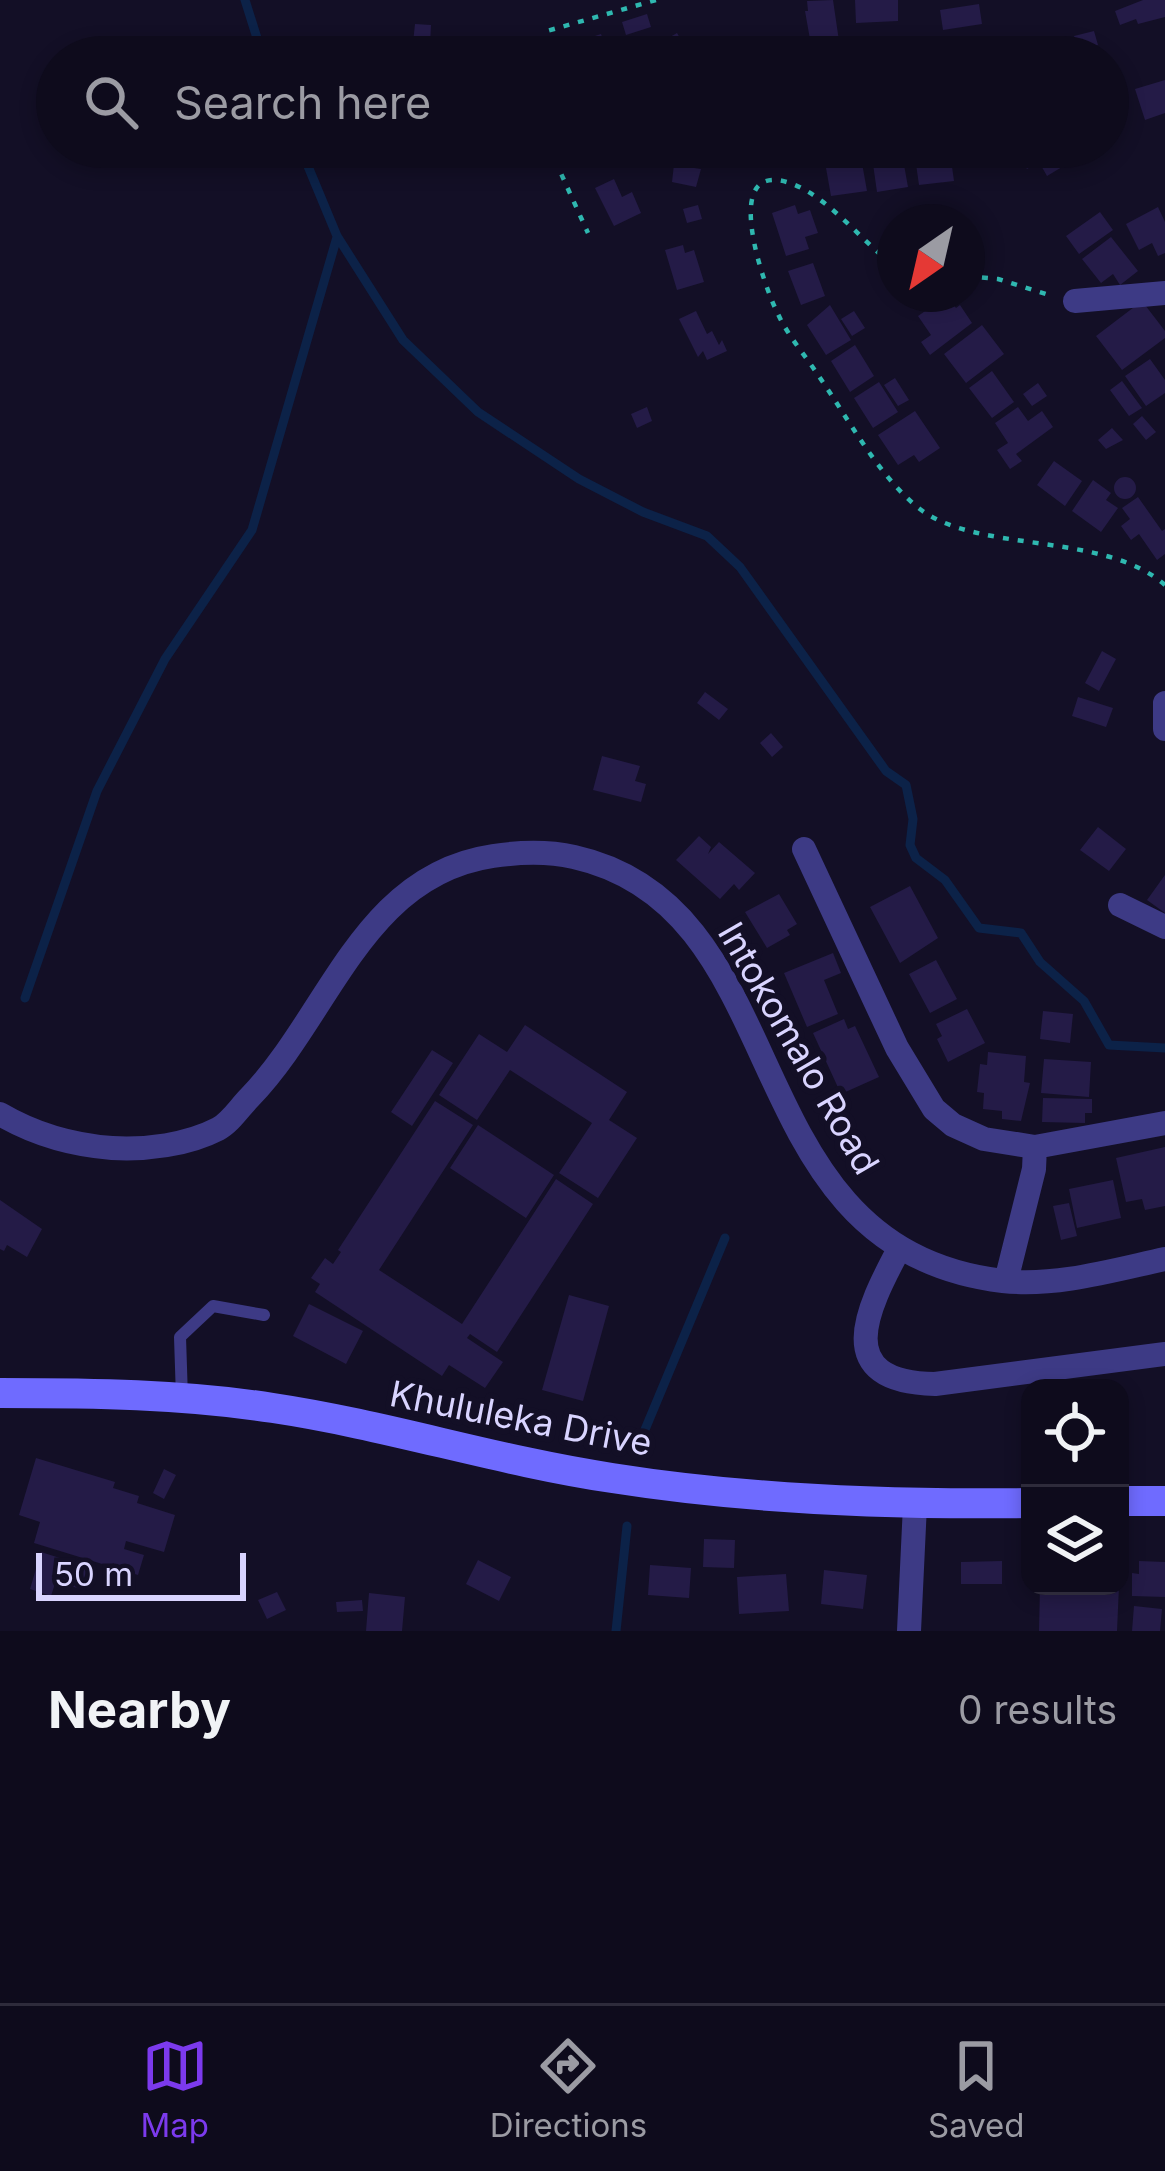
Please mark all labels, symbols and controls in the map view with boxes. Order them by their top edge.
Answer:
search box [36,36,1129,168]
icon: search [78,69,144,135]
text: Search here [174,75,431,130]
north arrow [877,204,985,312]
street label: Intokomalo Road [709,914,889,1182]
street label: Khululeka Drive [386,1371,656,1465]
map controls [1021,1379,1129,1595]
button: locate [1021,1379,1129,1487]
button: layers [1021,1487,1129,1595]
scale bar [36,1547,246,1600]
text: 50 m [54,1554,133,1594]
text: Nearby [48,1679,231,1740]
text: 0 results [958,1686,1117,1733]
tab: Map [140,2033,209,2145]
tab: Directions [490,2033,647,2145]
tab: Saved [928,2033,1025,2145]

